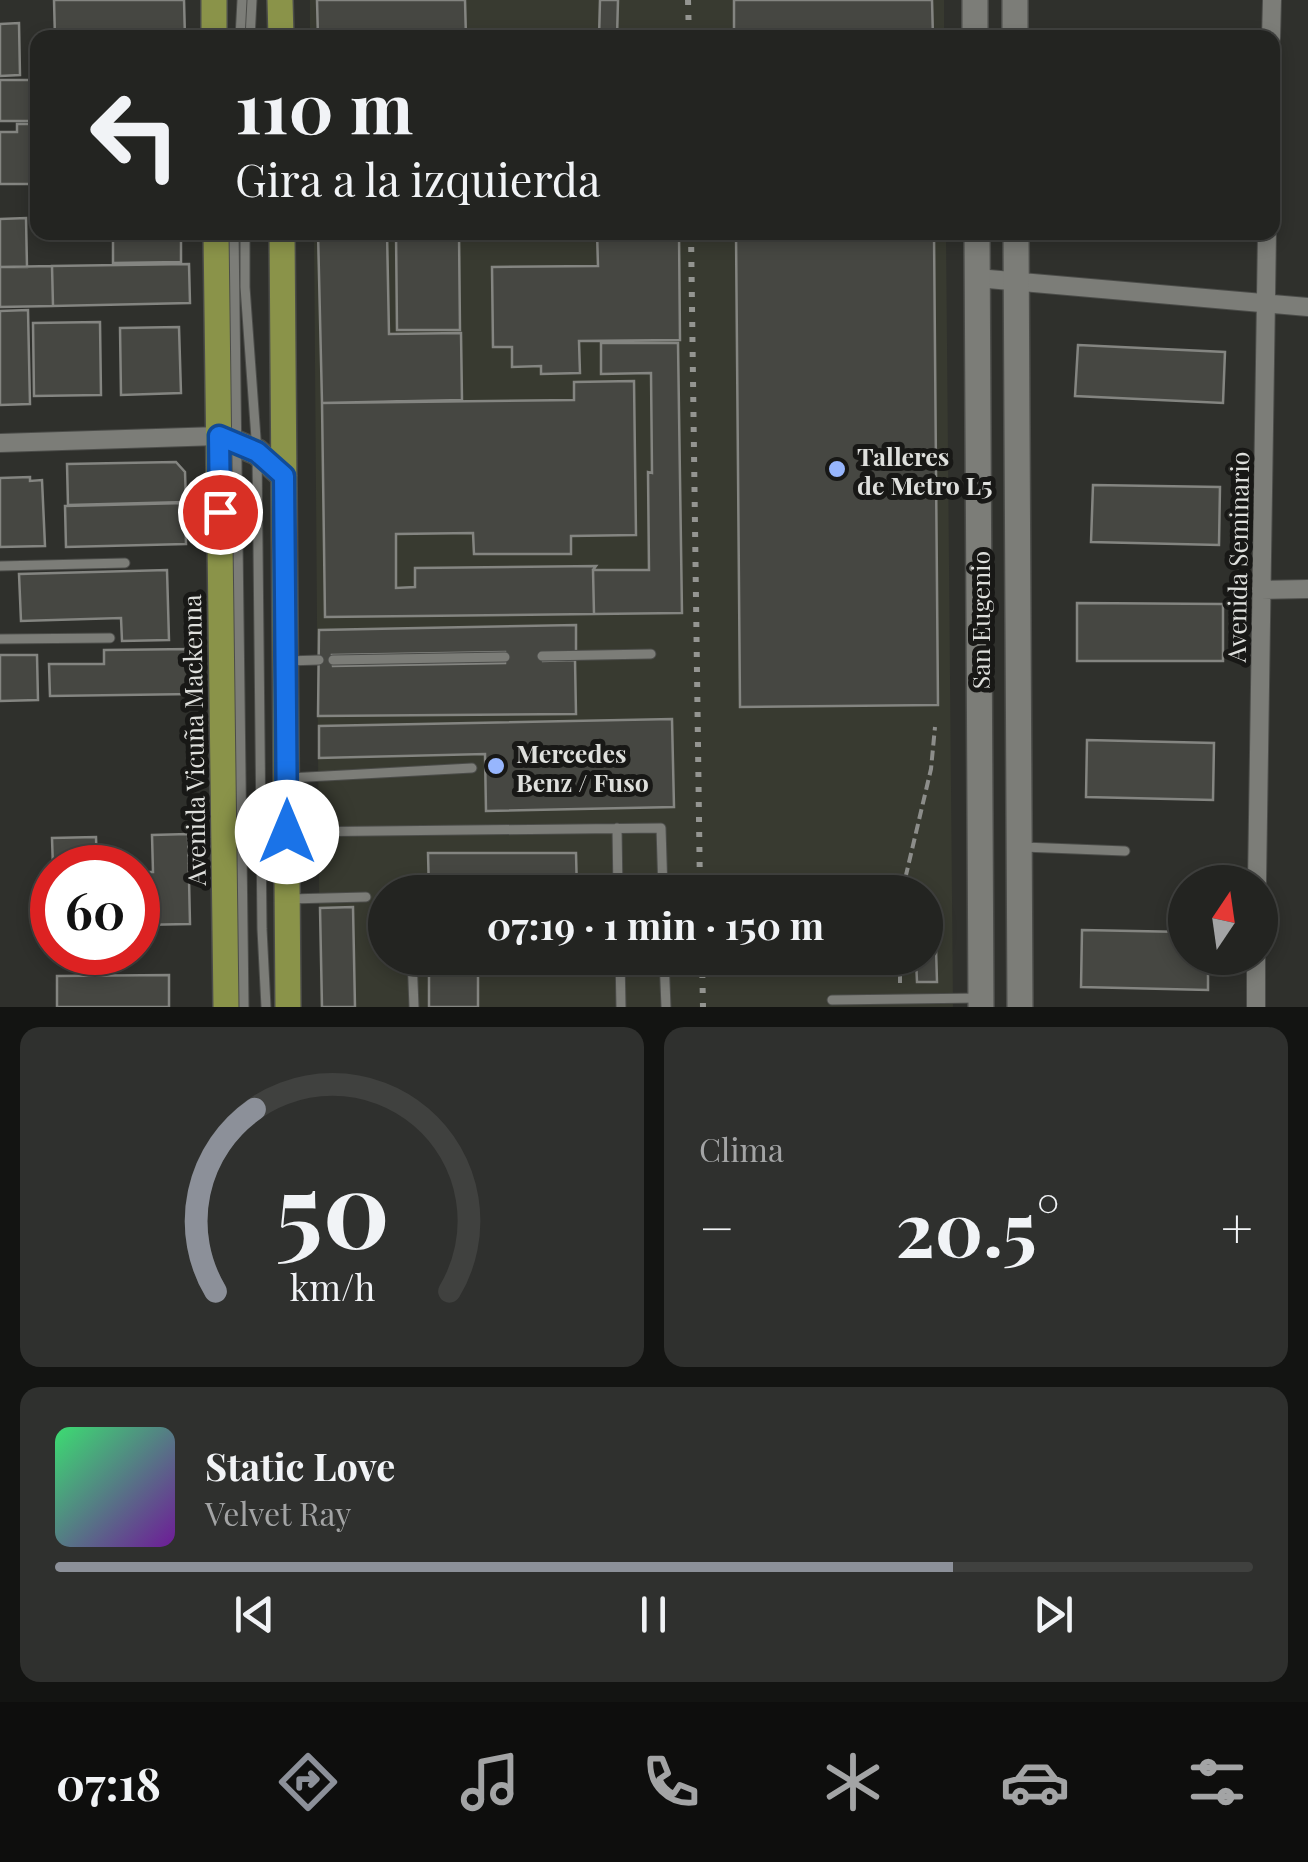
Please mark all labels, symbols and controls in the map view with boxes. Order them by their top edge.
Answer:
text: 110 m [235,58,413,152]
icon: left [70,70,200,200]
text: Gira a la izquierda [235,148,600,208]
place label: Talleres de Metro L5 [857,439,993,501]
street label: Avenida Seminario [1219,451,1255,664]
marker: Talleres de Metro L5 [826,458,848,480]
pin [178,470,263,555]
icon: arrive [193,485,248,540]
street label: San Eugenio [963,551,996,689]
street label: Avenida Vicuña Mackenna [174,594,212,887]
place label: Mercedes Benz / Fuso [516,736,649,798]
marker: Mercedes Benz / Fuso [485,755,507,777]
position arrow [235,780,339,884]
speed limit sign: 60 [30,845,160,975]
north arrow [1168,865,1278,975]
map controls [1168,865,1278,975]
text: 07:19 · 1 min · 150 m [487,899,824,950]
text: Clima [699,1127,784,1170]
text: 50 [275,1136,389,1275]
text: 20.5° [896,1176,1060,1276]
text: − [699,1189,735,1263]
text: + [1221,1189,1253,1263]
text: km/h [289,1262,375,1310]
text: Static Love [205,1440,395,1491]
text: Velvet Ray [205,1491,352,1534]
icon: previous [227,1587,282,1642]
icon: pause [626,1587,681,1642]
icon: next [1026,1587,1081,1642]
icon: directions [273,1747,343,1817]
icon: music [455,1747,525,1817]
icon: phone [636,1747,706,1817]
icon: climate [818,1747,888,1817]
icon: car [1000,1747,1070,1817]
icon: filters [1182,1747,1252,1817]
text: 07:18 [56,1752,161,1812]

